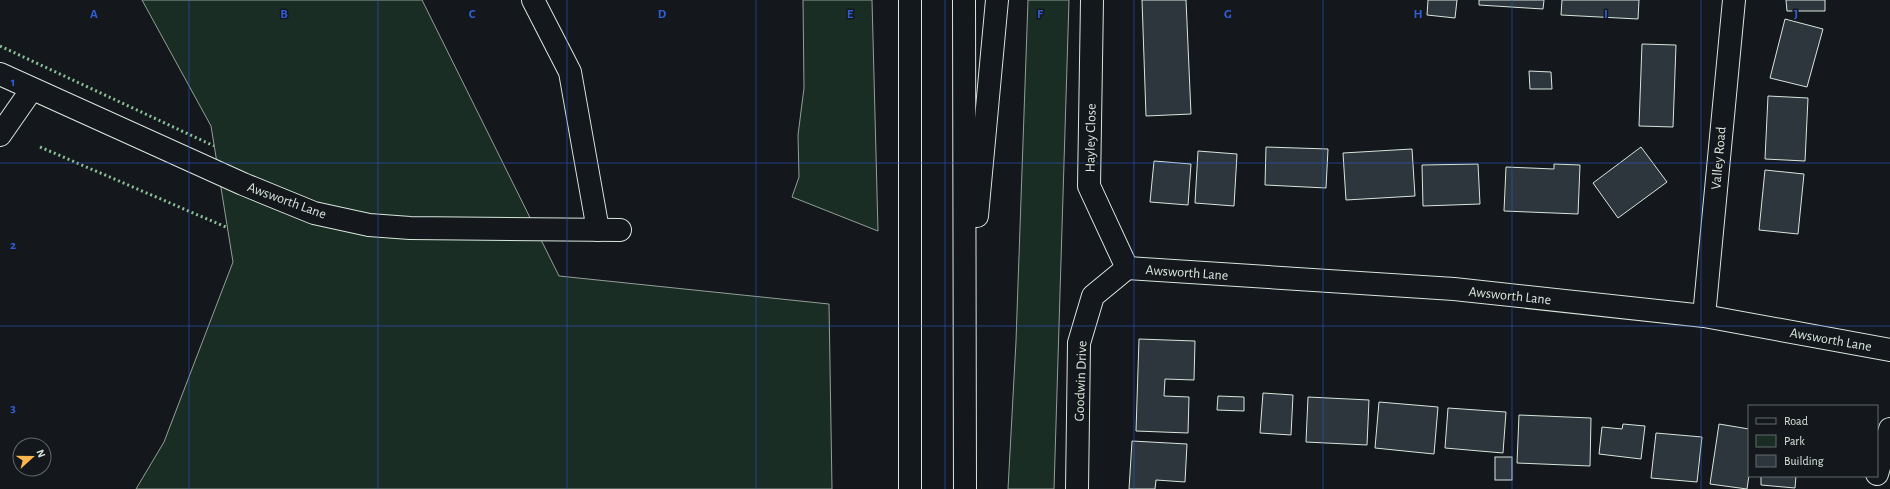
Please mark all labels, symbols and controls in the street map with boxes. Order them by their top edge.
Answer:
text: A [90,8,98,21]
text: B [280,8,288,21]
text: C [469,8,476,21]
text: D [658,8,667,21]
text: E [847,8,854,21]
text: F [1037,8,1044,21]
text: G [1224,8,1232,21]
text: H [1413,8,1423,21]
text: I [1604,8,1608,21]
text: J [1794,8,1798,21]
text: 1 [11,76,15,89]
street label: Hayley Close [1083,103,1099,173]
street label: Valley Road [1709,126,1729,190]
street label: Awsworth Lane [245,180,328,222]
text: 2 [10,239,16,252]
street label: Awsworth Lane [1145,263,1229,283]
street label: Awsworth Lane [1468,285,1552,307]
street label: Awsworth Lane [1789,326,1873,354]
street label: Goodwin Drive [1073,341,1089,422]
text: 3 [10,402,16,415]
legend [1748,405,1878,477]
text: Road [1784,415,1808,427]
text: Park [1784,435,1805,447]
north arrow [12,437,52,477]
text: N [34,448,47,459]
text: Building [1784,455,1824,467]

